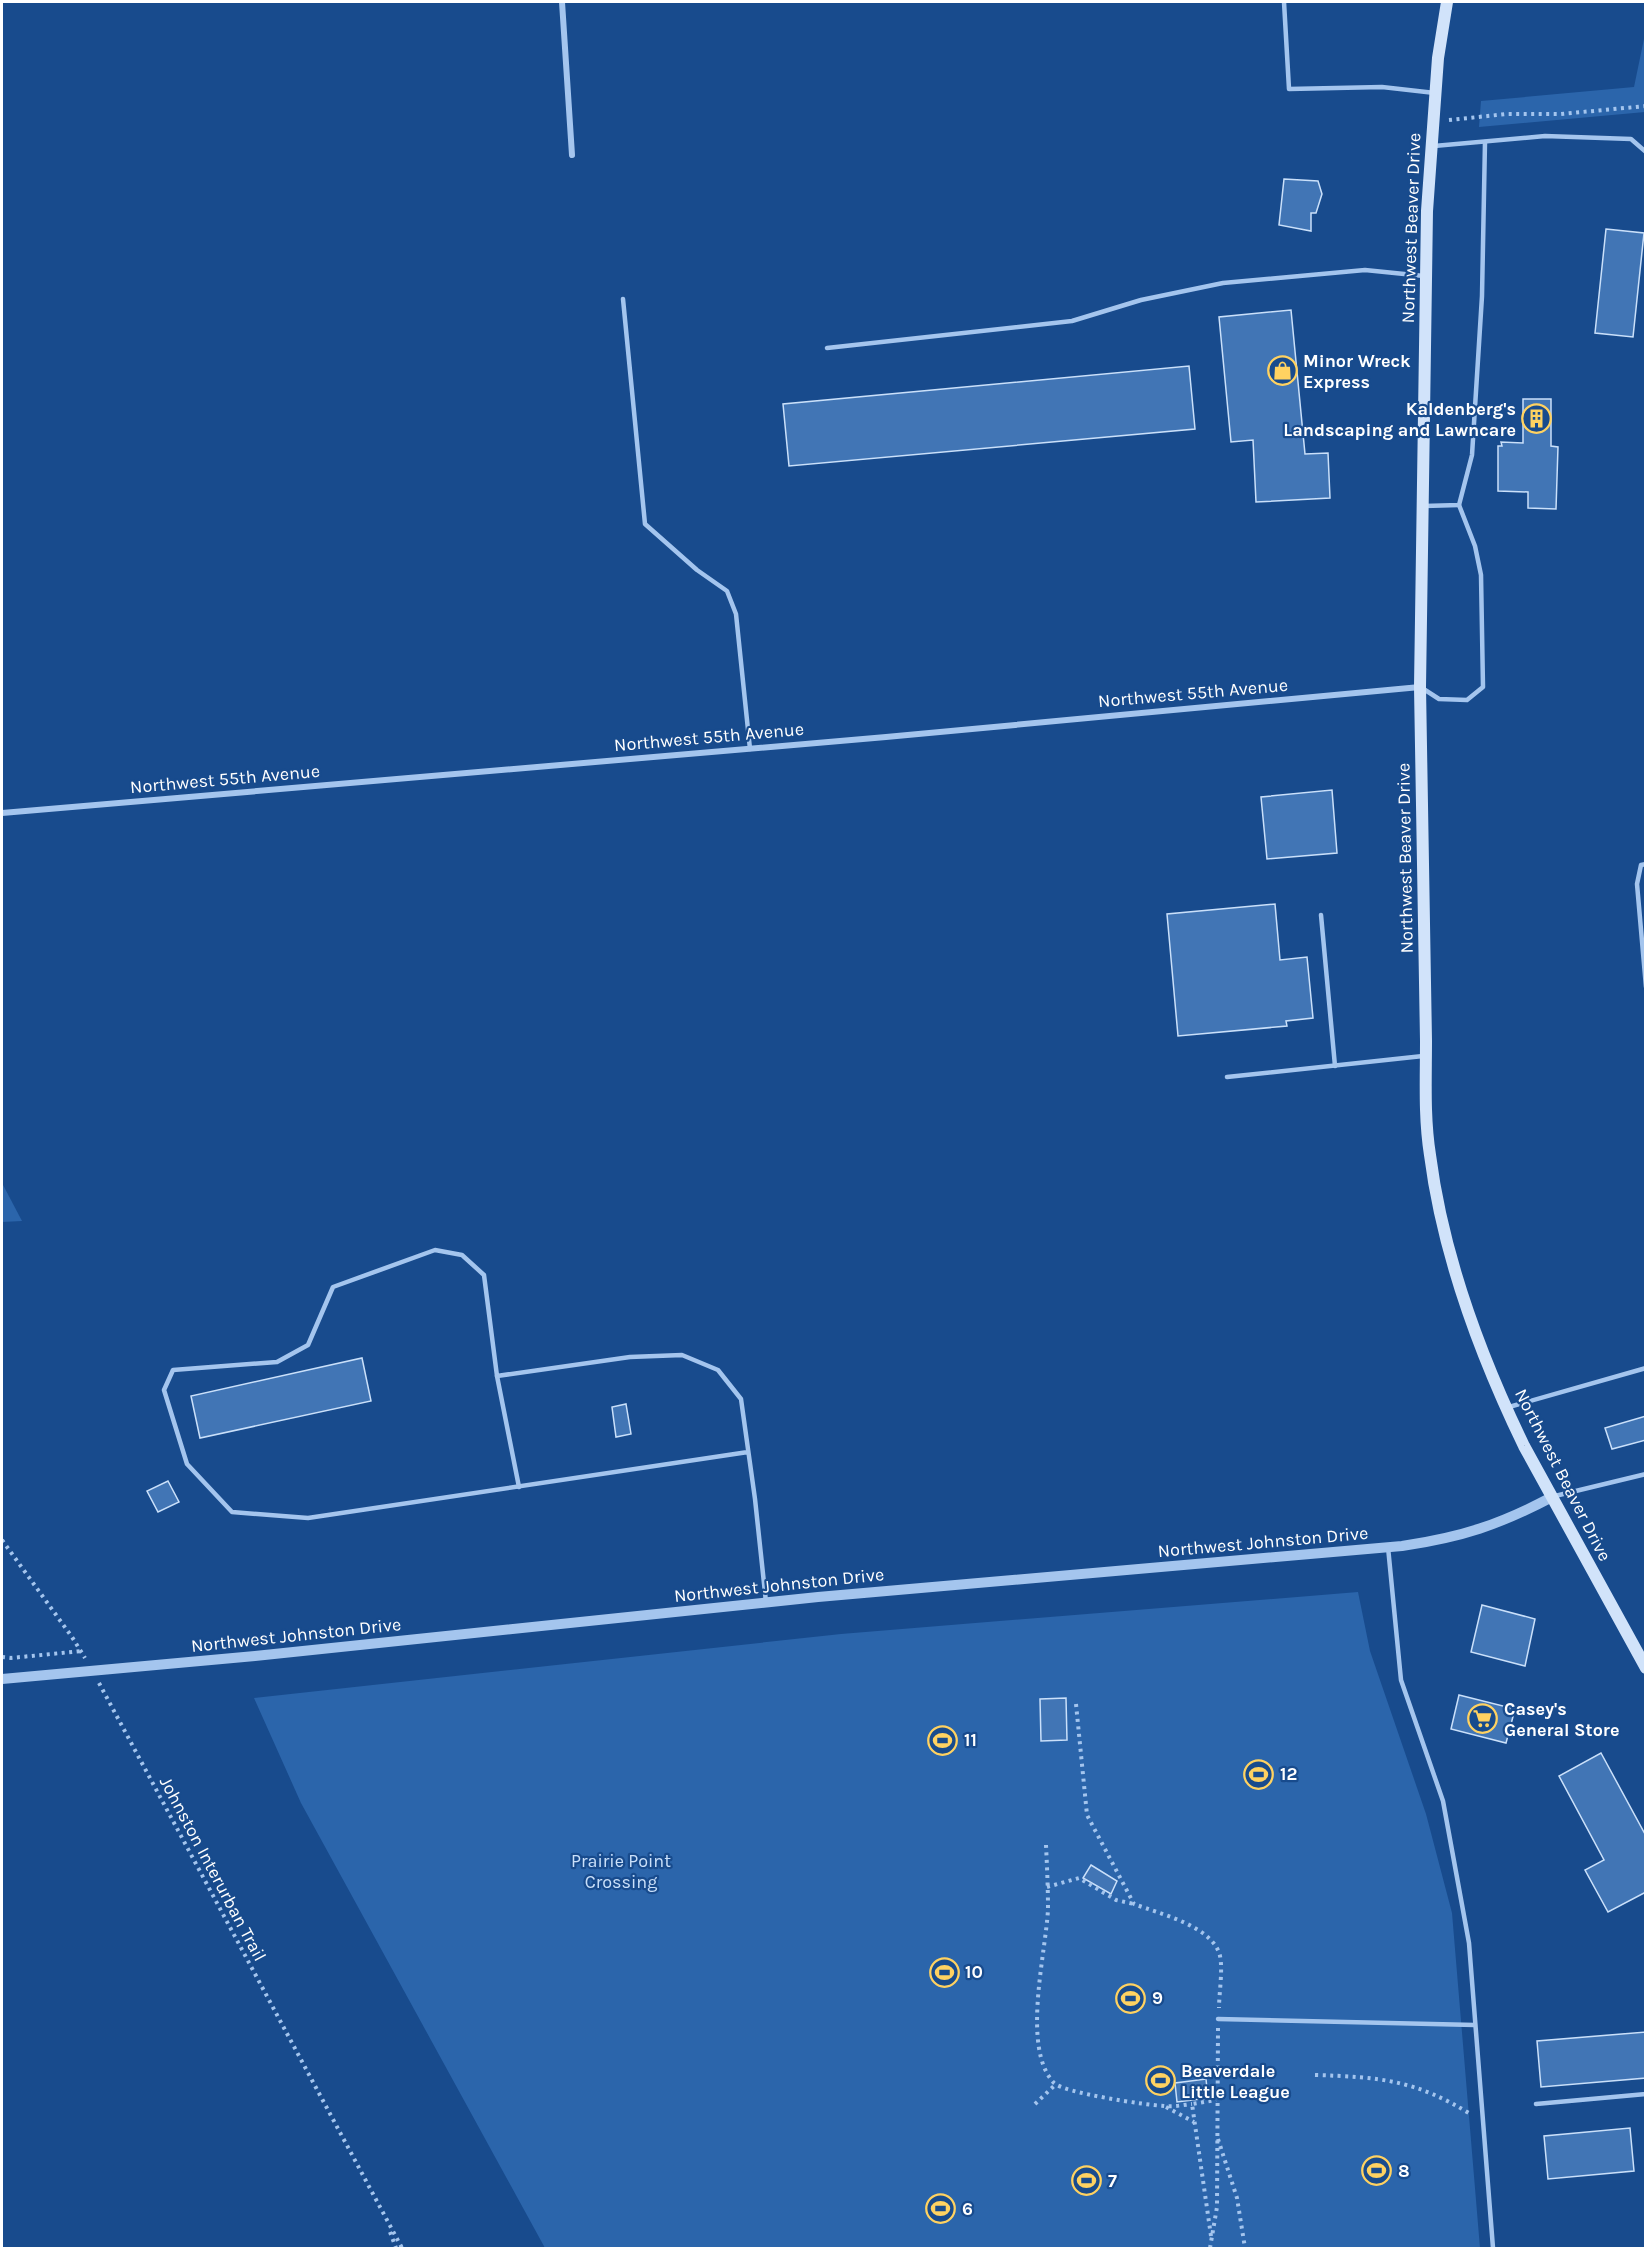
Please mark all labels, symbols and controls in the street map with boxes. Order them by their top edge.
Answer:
street label: Northwest Beaver Drive [1397,132,1425,324]
place label: Minor Wreck Express [1303,350,1411,393]
shop icon: Minor Wreck Express [1266,355,1298,387]
place label: Kaldenberg's Landscaping and Lawncare [1283,398,1516,441]
building icon: Kaldenberg's Landscaping and Lawncare [1521,403,1553,435]
street label: Northwest 55th Avenue [1097,674,1289,712]
street label: Northwest 55th Avenue [613,718,805,756]
street label: Northwest 55th Avenue [129,760,321,798]
street label: Northwest Beaver Drive [1392,763,1418,953]
street label: Northwest Beaver Drive [1510,1385,1616,1565]
street label: Northwest Johnston Drive [1157,1522,1369,1562]
street label: Northwest Johnston Drive [673,1563,885,1607]
street label: Northwest Johnston Drive [190,1613,402,1657]
place label: Casey's General Store [1504,1698,1619,1741]
supermarket icon: Casey's General Store [1467,1703,1499,1735]
sports icon: 11 [927,1724,959,1756]
place label: 11 [964,1729,977,1751]
sports icon: 12 [1243,1758,1275,1790]
place label: 12 [1280,1763,1297,1785]
street label: Johnston Interurban Trail [155,1773,271,1965]
park label: Prairie Point Crossing [571,1850,671,1893]
sports icon: 10 [928,1956,960,1988]
place label: 10 [965,1961,983,1983]
sports icon: 9 [1115,1982,1147,2014]
place label: 9 [1152,1987,1163,2009]
place label: Beaverdale Little League [1181,2060,1290,2103]
sports icon: Beaverdale Little League [1144,2065,1176,2097]
sports icon: 8 [1361,2155,1393,2187]
place label: 8 [1398,2160,1410,2182]
sports icon: 7 [1071,2165,1103,2197]
place label: 7 [1108,2170,1117,2192]
sports icon: 6 [925,2193,957,2225]
place label: 6 [962,2198,973,2220]

